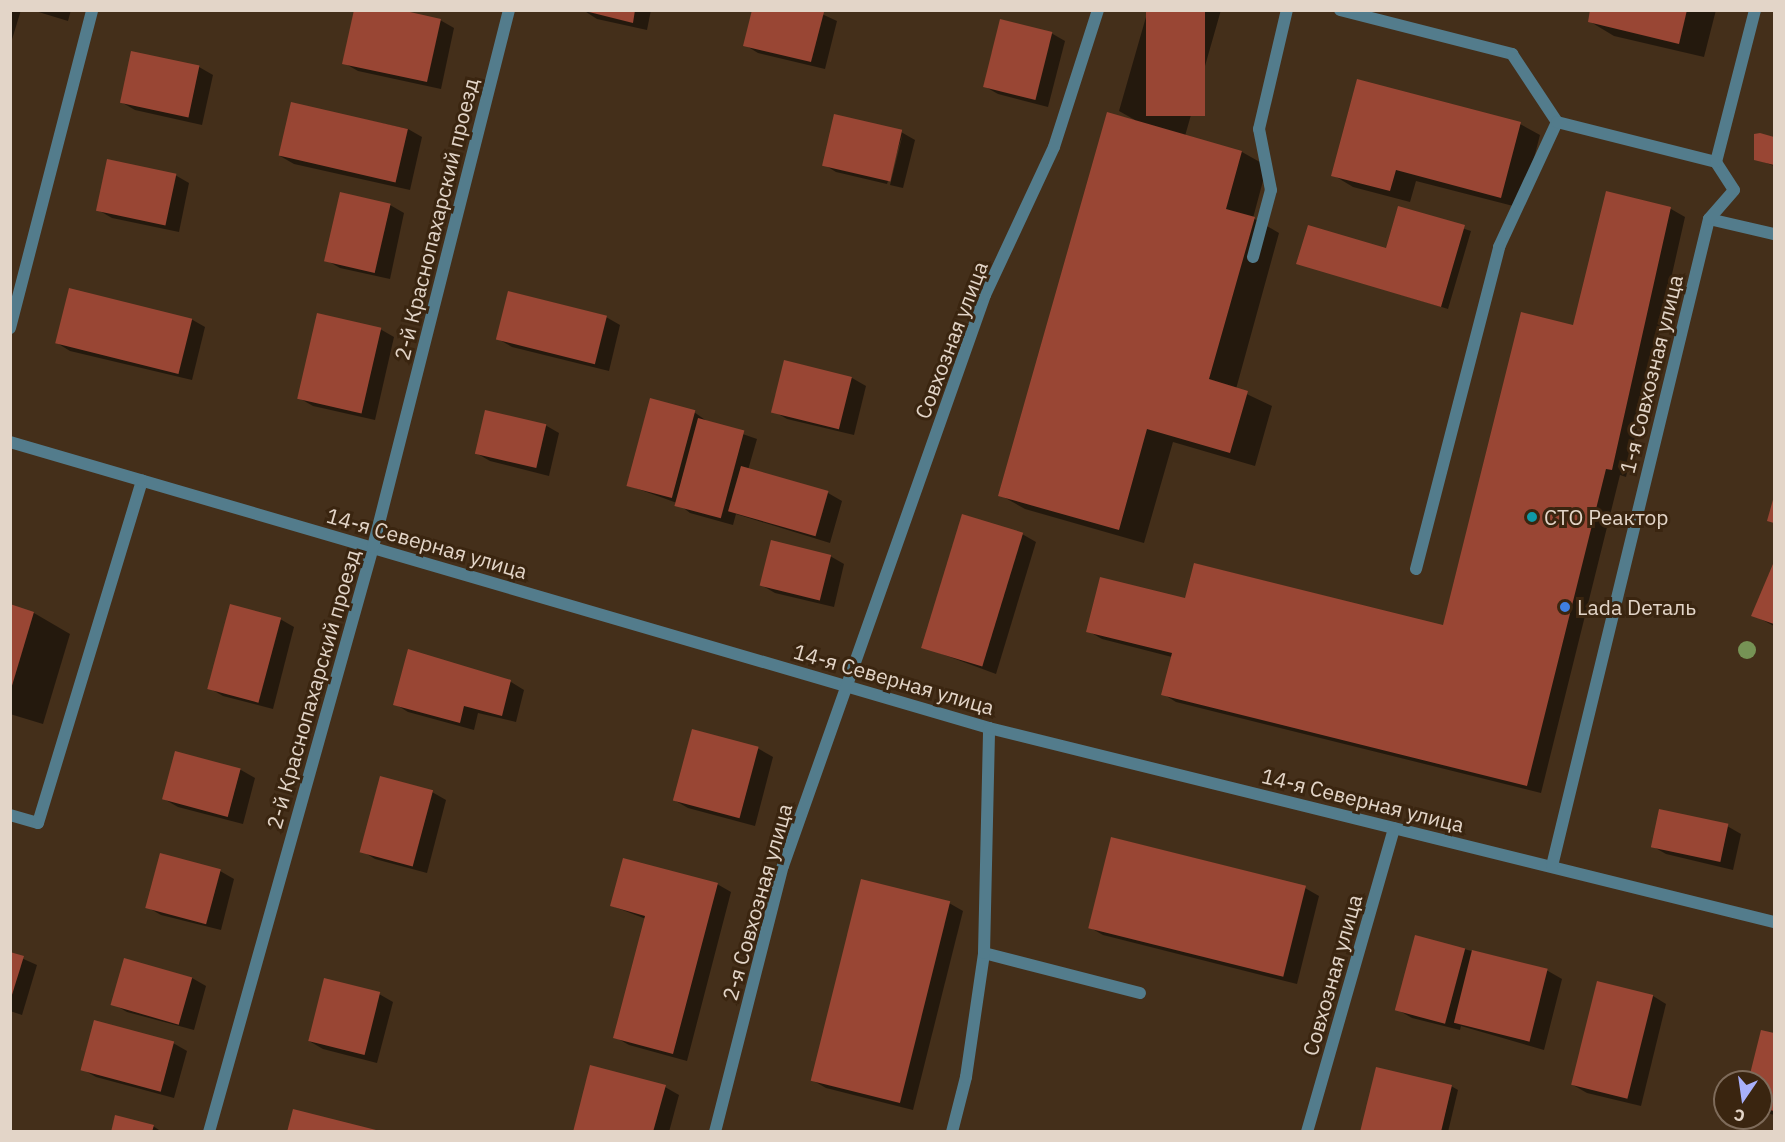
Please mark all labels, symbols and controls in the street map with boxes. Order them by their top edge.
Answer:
street label: 2-й Краснопахарский проезд [389,75,483,363]
street label: Совхозная улица [909,258,993,422]
street label: 1-я Совхозная улица [1614,272,1688,476]
street label: 14-я Северная улица [324,502,530,584]
place label: СТО Реактор [1544,504,1669,530]
marker: СТО Реактор [1525,510,1539,524]
street label: 2-й Краснопахарский проезд [261,546,365,832]
place label: Lada Dеталь [1577,594,1696,620]
marker: Lada Dеталь [1558,600,1572,614]
street label: 14-я Северная улица [791,638,997,720]
street label: 14-я Северная улица [1259,763,1467,837]
street label: 2-я Совхозная улица [717,801,797,1003]
street label: Совхозная улица [1297,891,1367,1059]
north arrow [1713,1070,1773,1130]
text: С [1732,1105,1747,1127]

